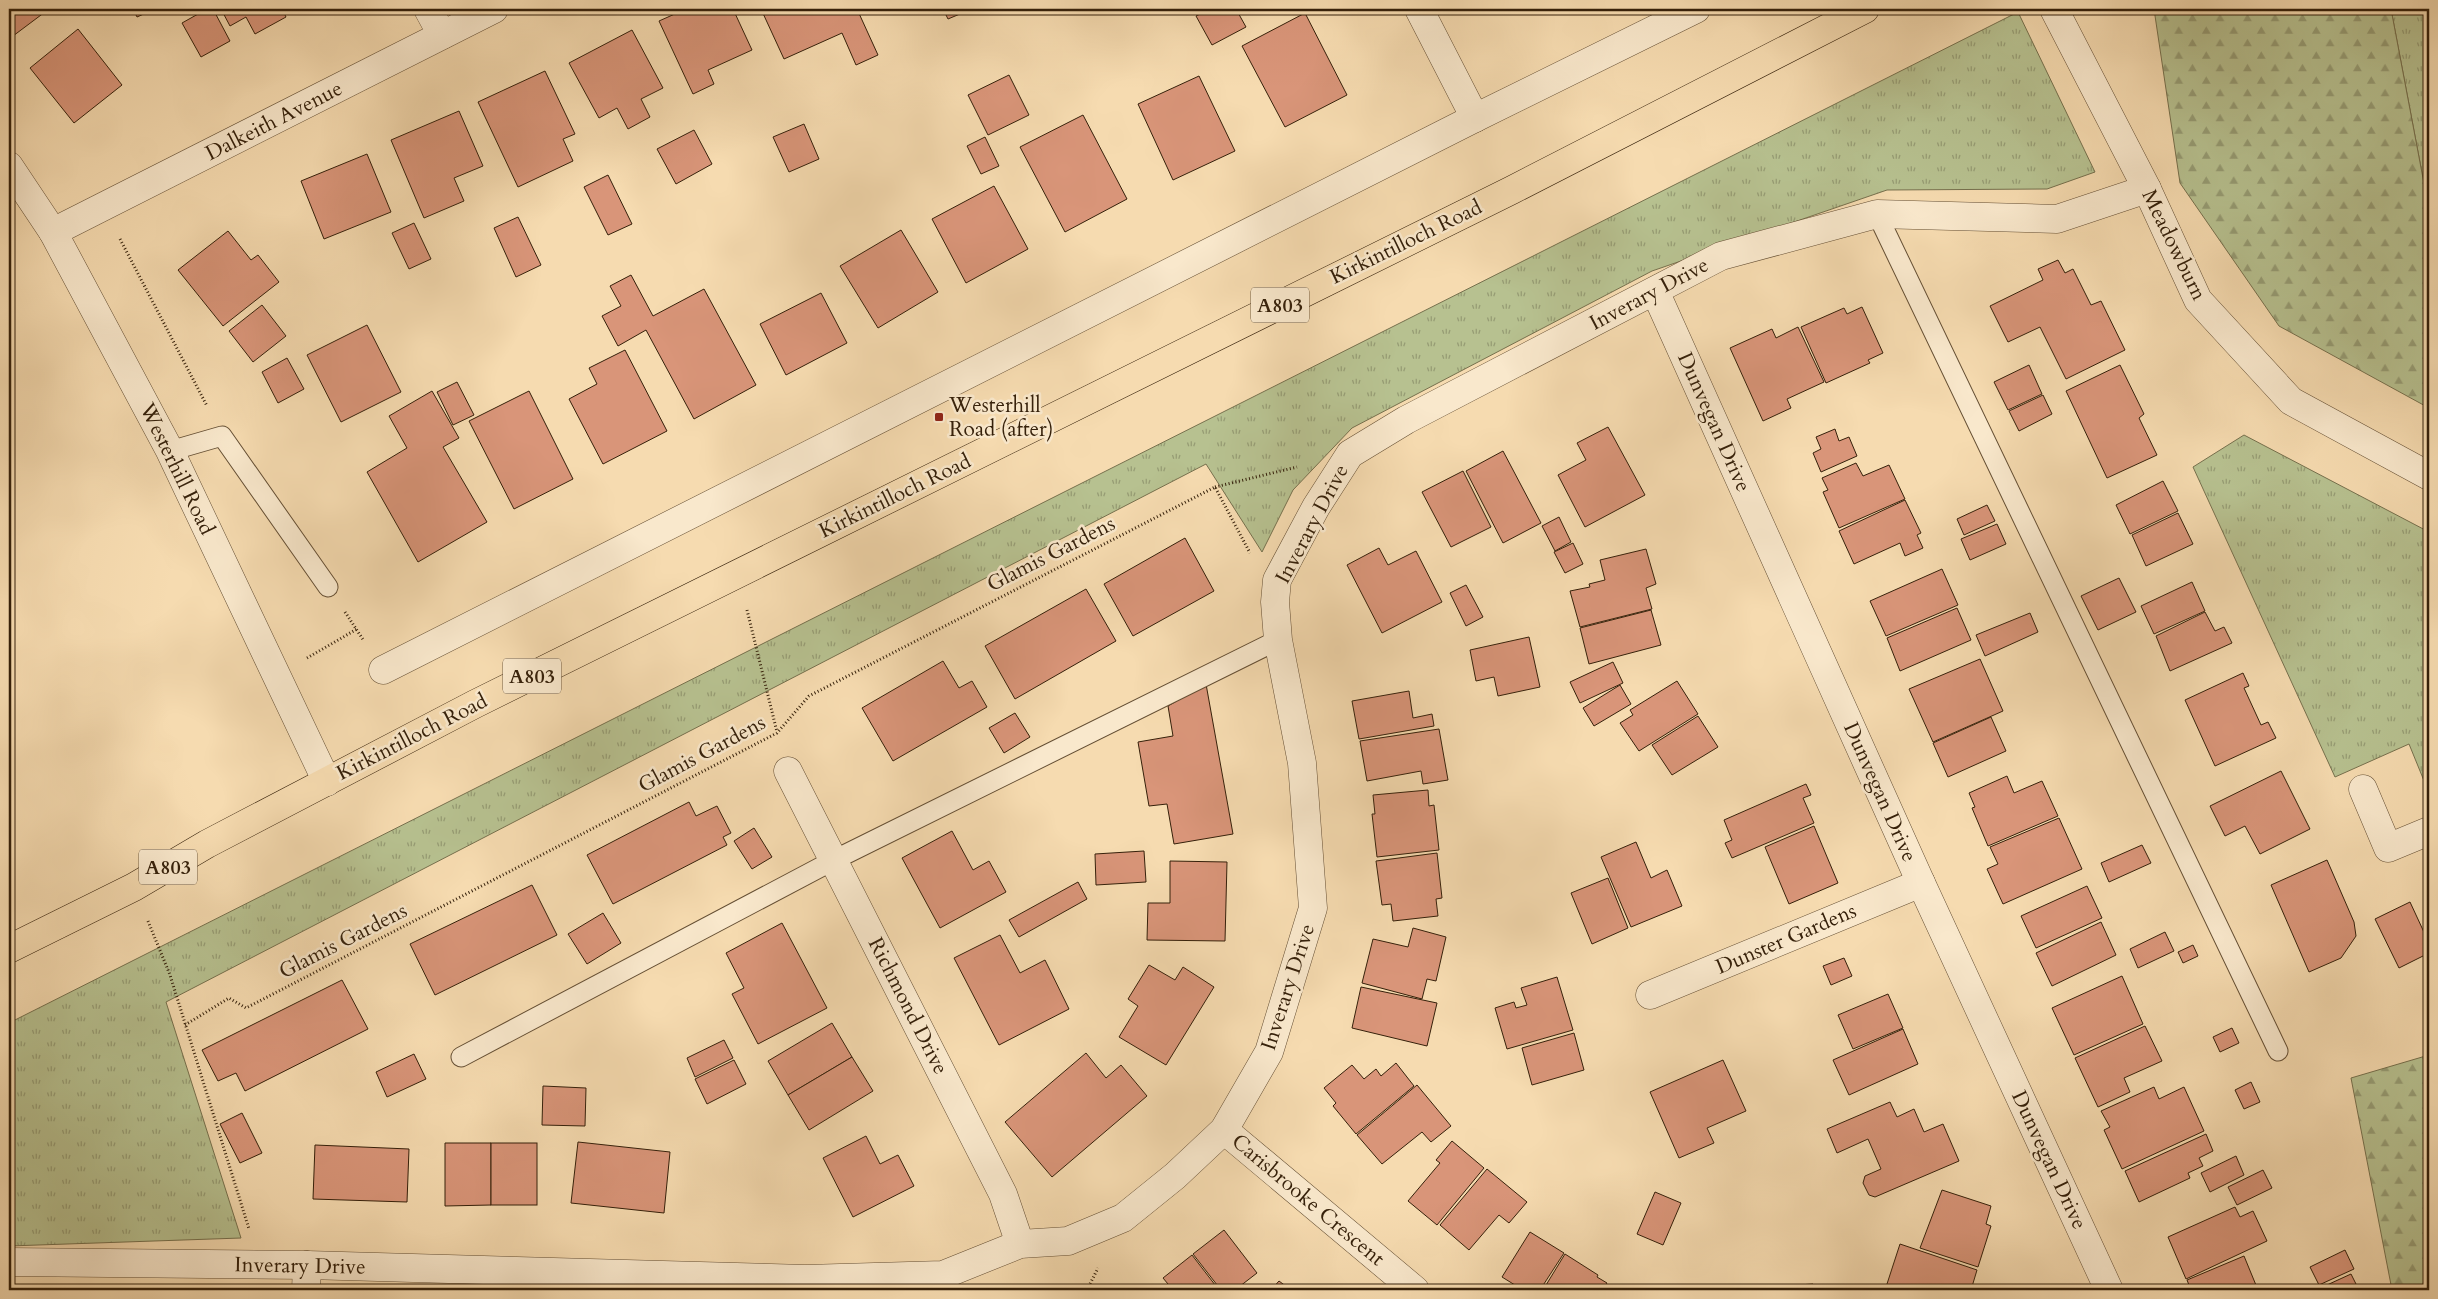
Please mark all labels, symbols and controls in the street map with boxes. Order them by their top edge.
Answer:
street label: Dalkeith Avenue [201,74,347,168]
street label: Meadowburn [2135,185,2213,305]
street label: Kirkintilloch Road [1325,193,1487,291]
street label: Inverary Drive [1584,250,1714,338]
road number: A803 [1251,288,1309,322]
street label: Dunvegan Drive [1670,348,1758,496]
place label: Westerhill Road (after) [948,391,1053,444]
street label: Westerhill Road [132,397,221,540]
marker: Westerhill Road (after) [933,411,945,423]
street label: Kirkintilloch Road [814,447,976,545]
street label: Inverary Drive [1268,459,1356,589]
street label: Glamis Gardens [982,509,1120,599]
road number: A803 [503,658,561,694]
street label: Kirkintilloch Road [332,686,492,788]
street label: Glamis Gardens [633,708,771,800]
street label: Dunvegan Drive [1836,718,1924,866]
road number: A803 [139,850,197,884]
street label: Glamis Gardens [274,896,412,986]
street label: Dunster Gardens [1711,896,1861,982]
street label: Inverary Drive [1254,920,1322,1054]
street label: Richmond Drive [861,932,955,1080]
street label: Dunvegan Drive [2004,1086,2094,1234]
street label: Carisbrooke Crescent [1225,1127,1391,1273]
street label: Inverary Drive [234,1250,366,1282]

